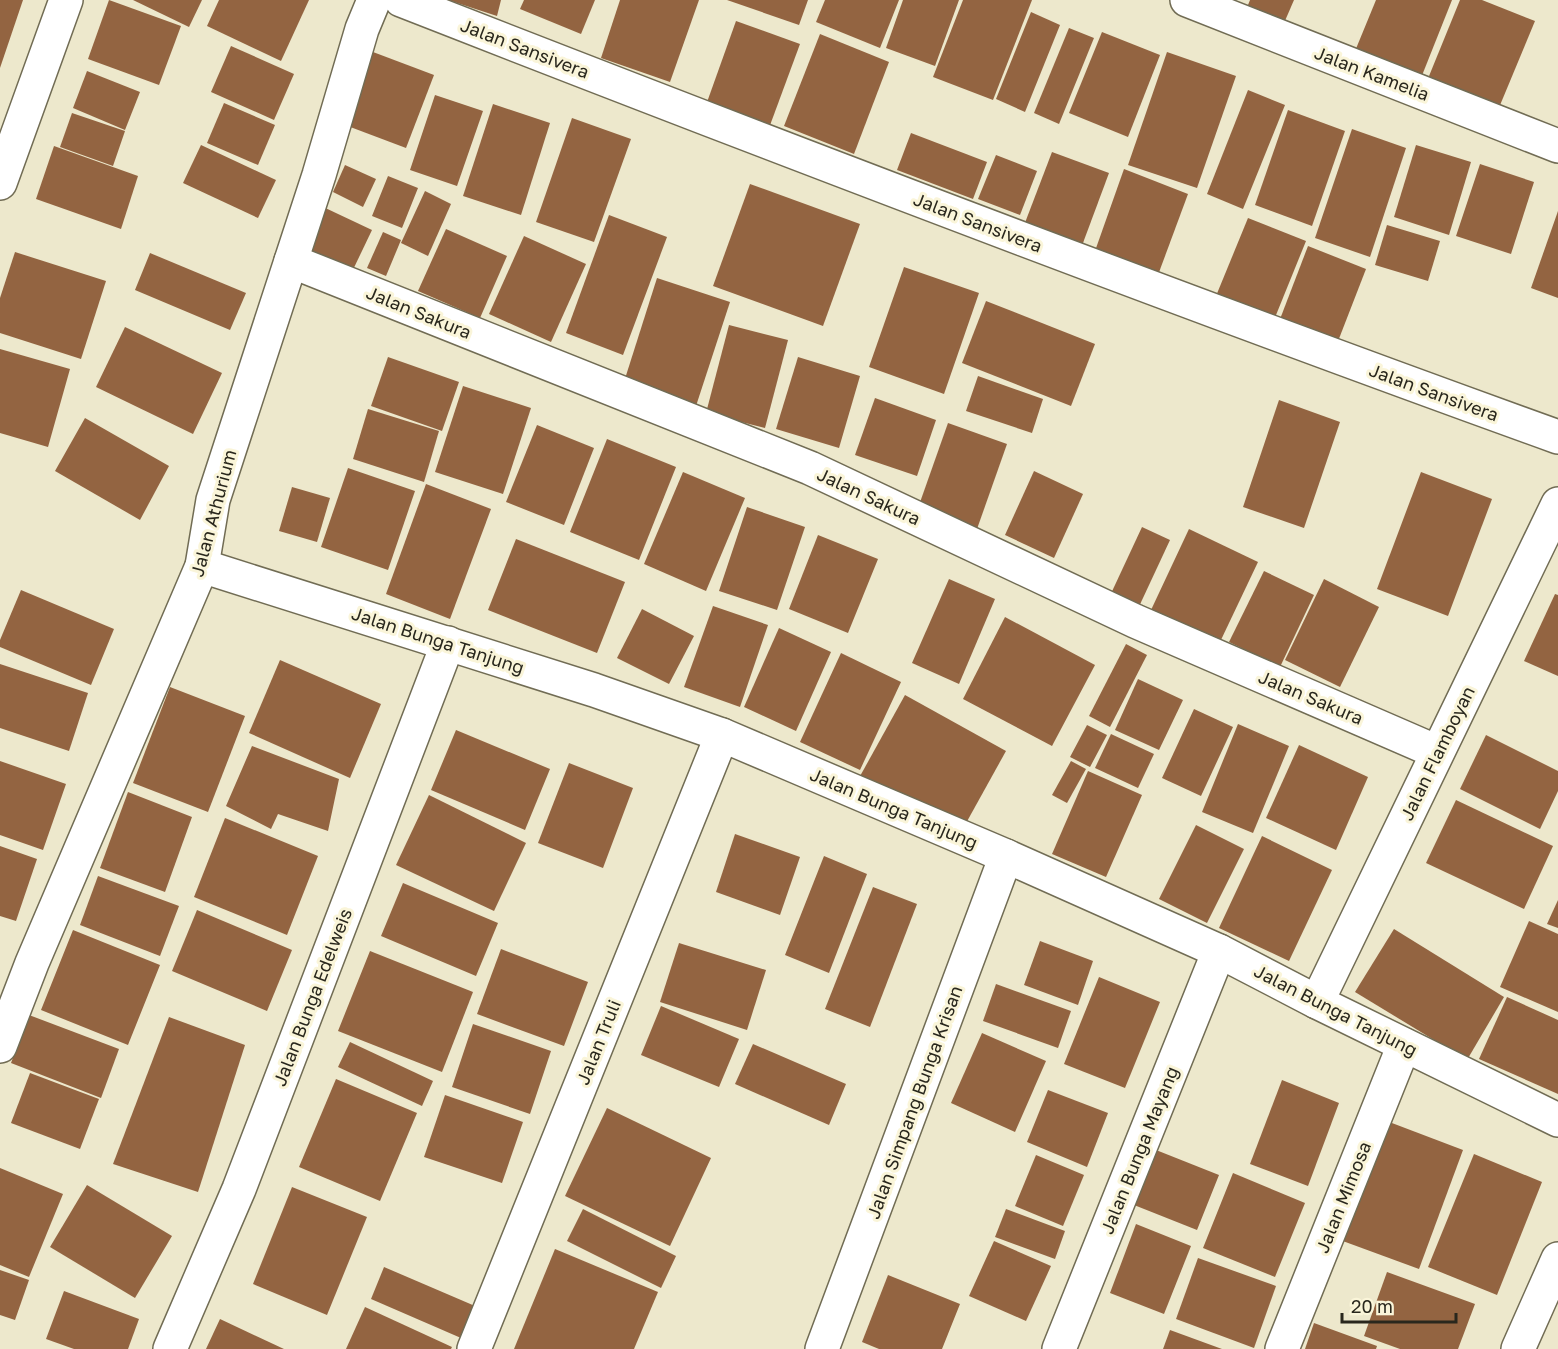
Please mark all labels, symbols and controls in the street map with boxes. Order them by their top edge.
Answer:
street label: Jalan Sansivera [458,13,592,83]
street label: Jalan Kamelia [1311,41,1433,105]
street label: Jalan Sansivera [911,187,1045,257]
street label: Jalan Sakura [363,281,475,343]
street label: Jalan Sansivera [1366,358,1502,426]
street label: Jalan Athurium [185,447,241,579]
street label: Jalan Sakura [814,462,924,530]
street label: Jalan Bunga Tanjung [349,602,527,678]
street label: Jalan Sakura [1255,665,1367,729]
street label: Jalan Flamboyan [1395,682,1479,824]
street label: Jalan Bunga Tanjung [807,763,981,853]
street label: Jalan Bunga Edelweis [268,905,356,1089]
street label: Jalan Bunga Tanjung [1251,959,1421,1061]
street label: Jalan Simpang Bunga Krisan [861,982,967,1222]
street label: Jalan Truli [571,996,625,1088]
street label: Jalan Bunga Mayang [1095,1063,1183,1237]
street label: Jalan Mimosa [1311,1138,1375,1256]
scale bar [1342,1286,1456,1324]
text: 20 m [1351,1295,1393,1317]

